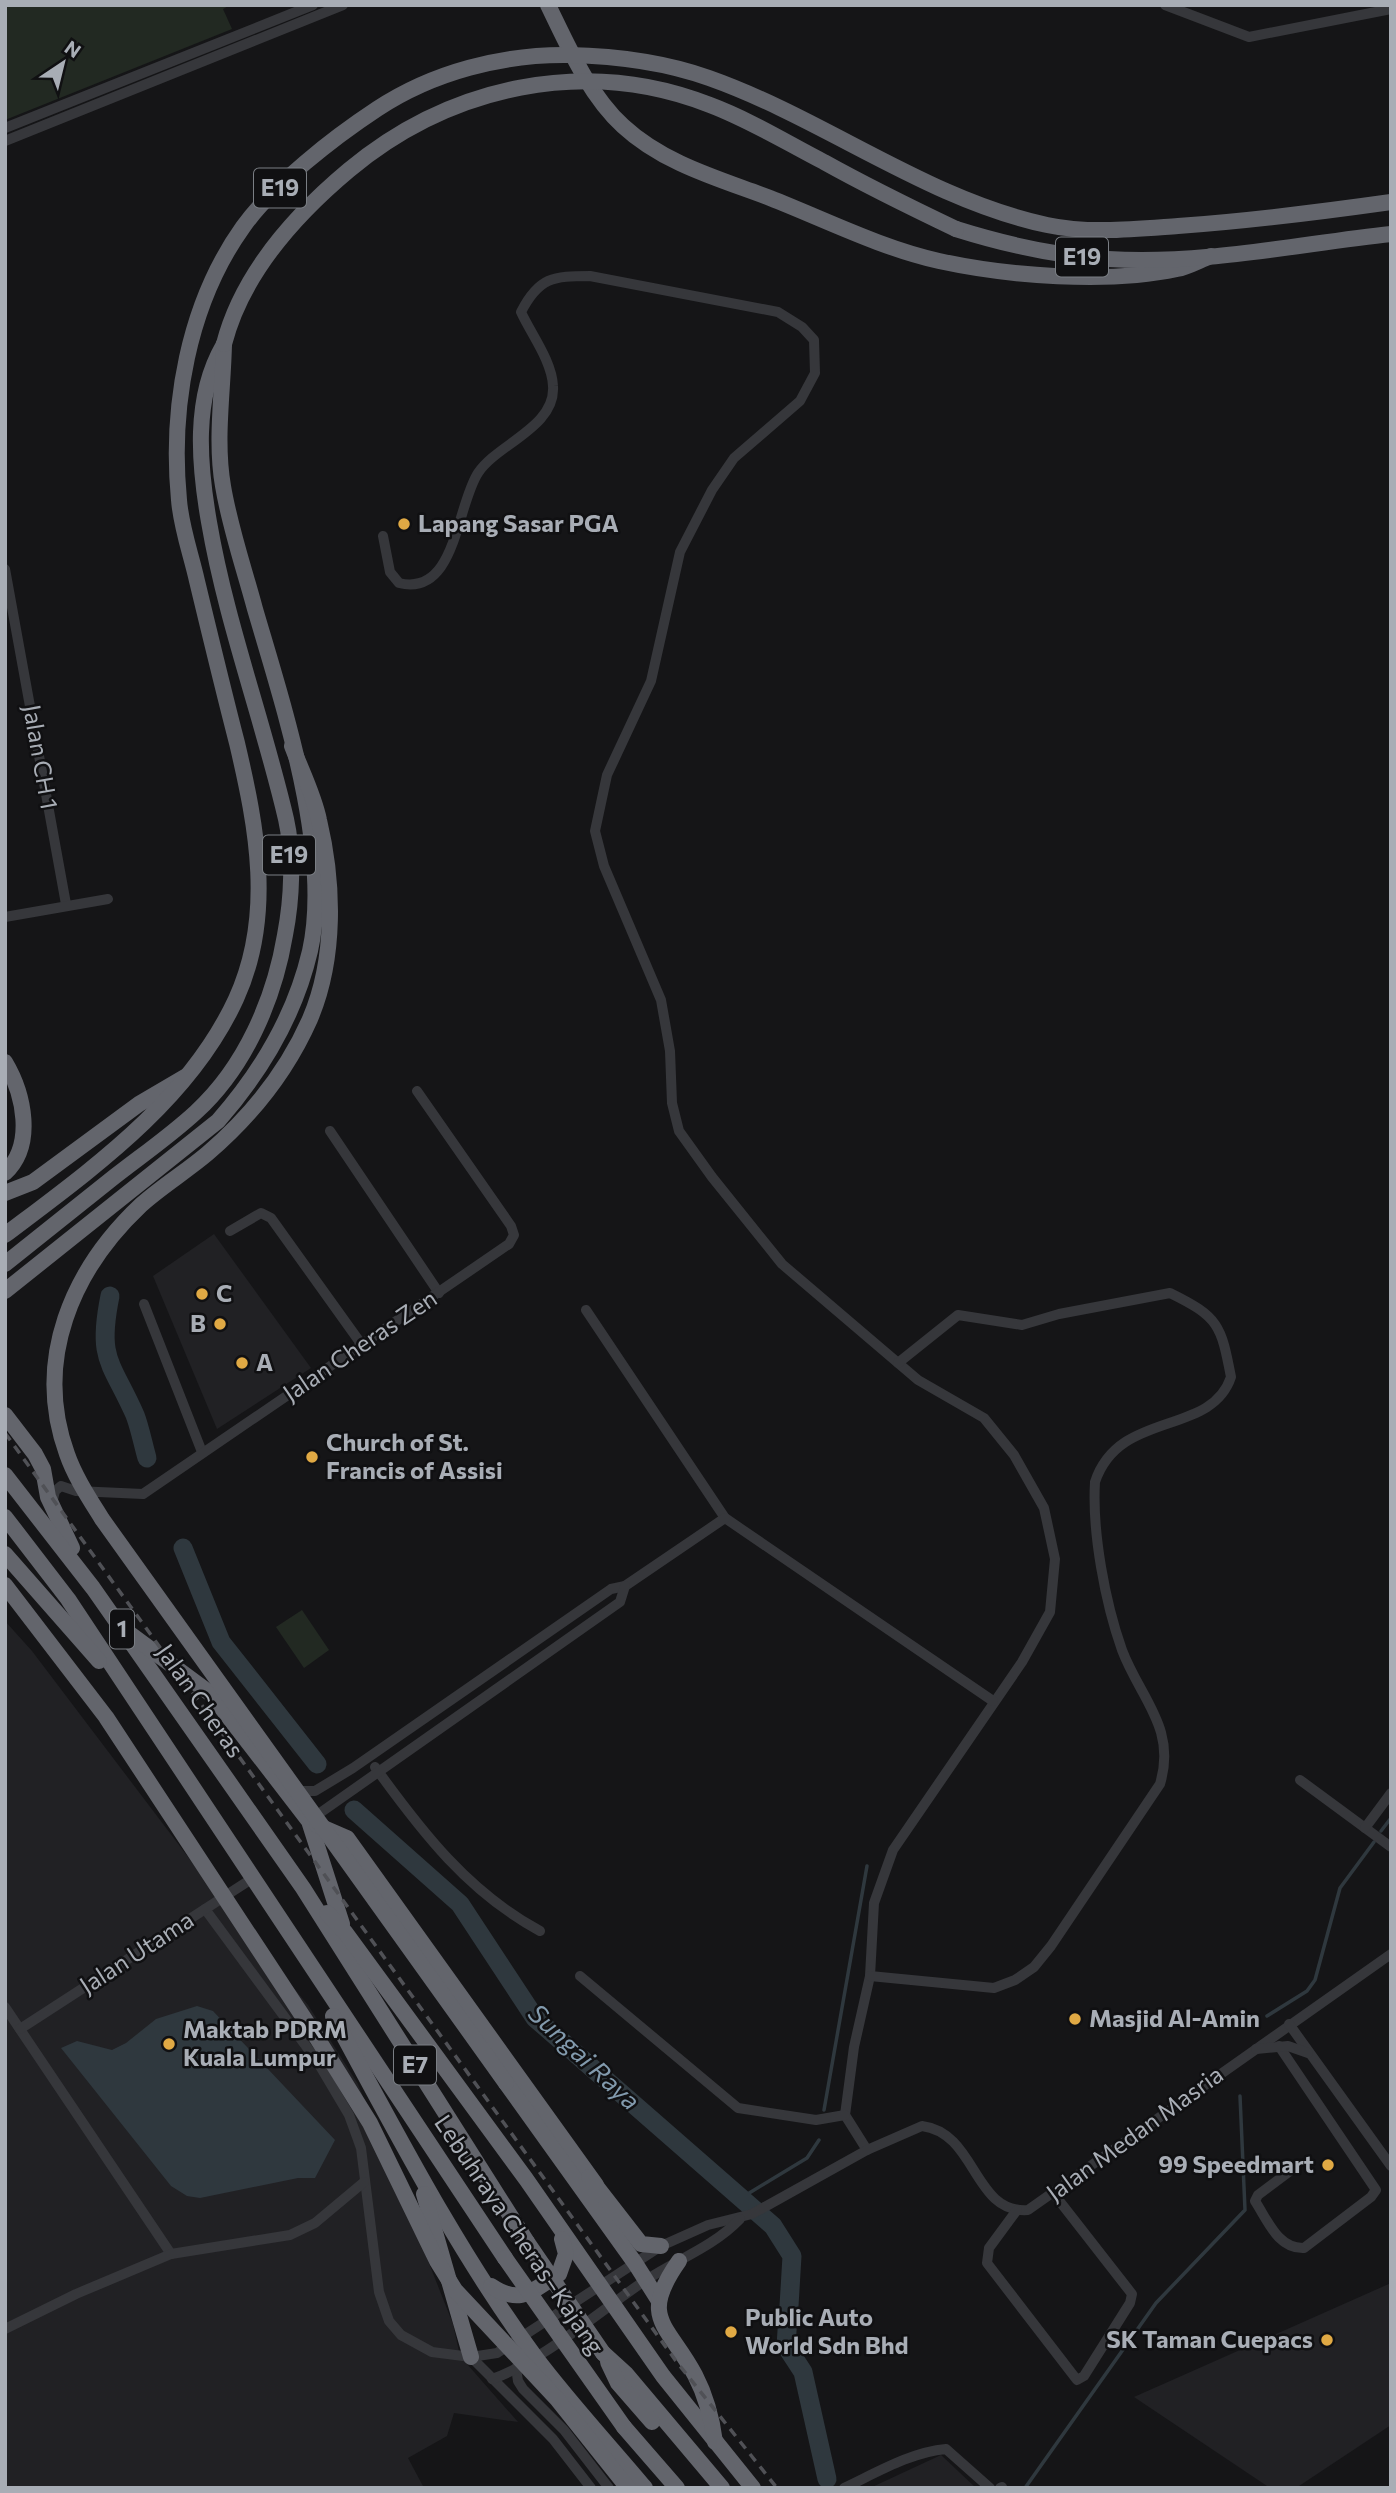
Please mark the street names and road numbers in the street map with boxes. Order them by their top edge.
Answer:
road number: E19 [254,168,306,208]
road number: E19 [1056,238,1108,276]
street label: Jalan CH 1 [18,702,65,811]
road number: E19 [263,835,315,874]
street label: Jalan Cheras Zen [277,1283,442,1407]
road number: 1 [110,1610,134,1648]
street label: Jalan Cheras [151,1638,251,1763]
street label: Jalan Utama [74,1904,199,1999]
road number: E7 [394,2046,436,2084]
street label: Jalan Medan Masria [1040,2059,1228,2207]
street label: Lebuhraya Cheras–Kajang [429,2109,611,2359]

